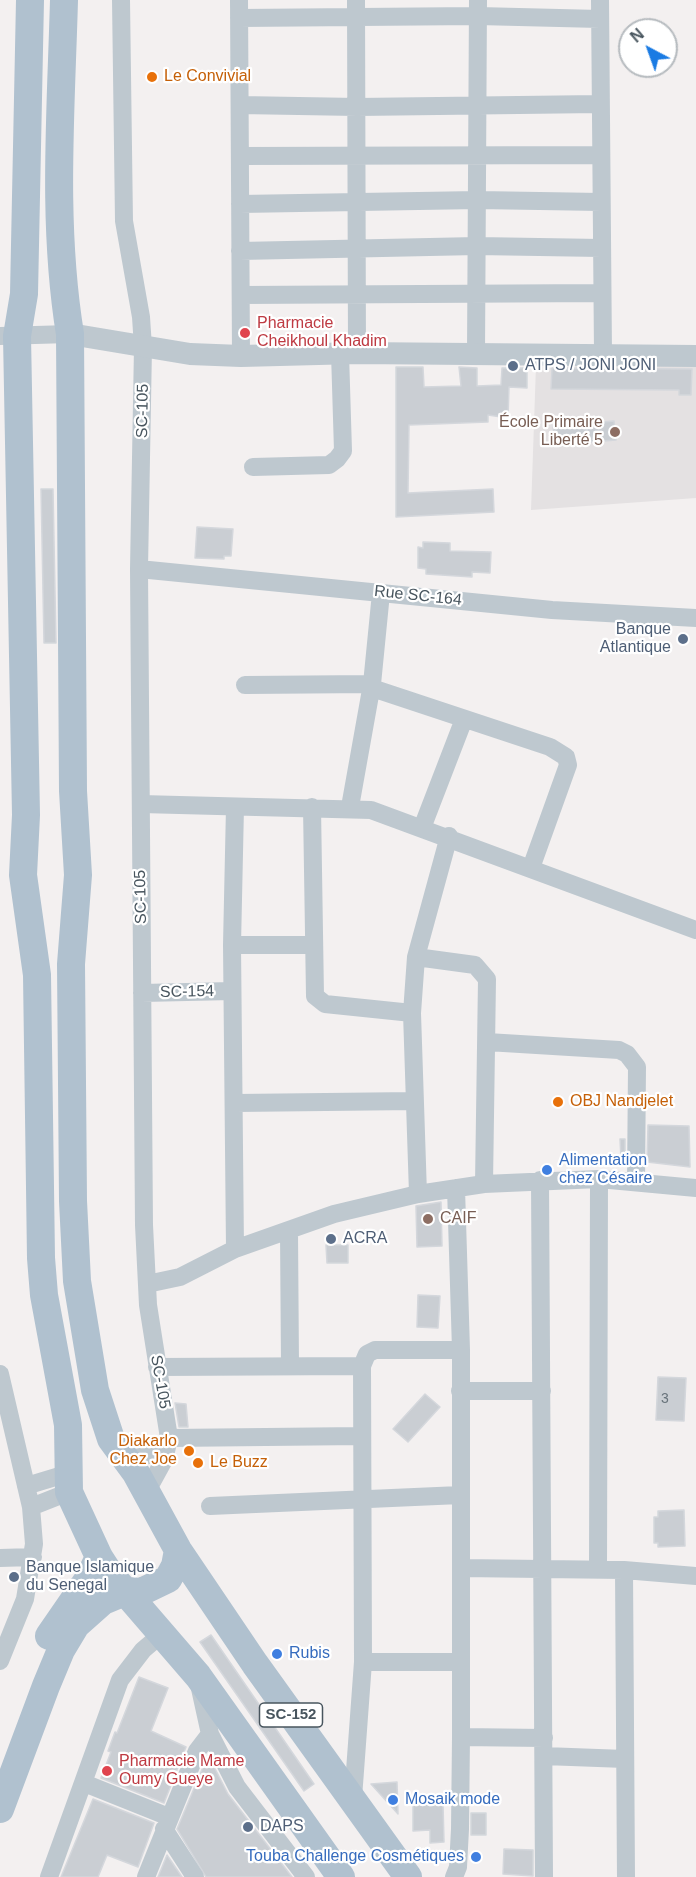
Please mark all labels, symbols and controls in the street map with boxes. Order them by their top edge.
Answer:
north arrow [618,18,678,78]
text: N [627,25,647,46]
place label: Le Convivial [164,67,251,87]
marker: Le Convivial [145,70,159,84]
place label: Pharmacie Cheikhoul Khadim [257,314,387,352]
marker: Pharmacie Cheikhoul Khadim [238,326,252,340]
place label: ATPS / JONI JONI [525,356,656,376]
marker: ATPS / JONI JONI [506,359,520,373]
street label: SC-105 [133,384,153,438]
place label: École Primaire Liberté 5 [499,413,603,451]
marker: École Primaire Liberté 5 [608,425,622,439]
street label: Rue SC-164 [373,582,463,610]
place label: Banque Atlantique [600,620,671,658]
marker: Banque Atlantique [676,632,690,646]
street label: SC-105 [131,870,151,924]
street label: SC-154 [160,982,214,1002]
place label: OBJ Nandjelet [570,1092,673,1112]
marker: OBJ Nandjelet [551,1095,565,1109]
place label: Alimentation chez Césaire [559,1151,652,1189]
marker: Alimentation chez Césaire [540,1163,554,1177]
place label: CAIF [440,1209,476,1229]
marker: CAIF [421,1212,435,1226]
place label: ACRA [343,1229,387,1249]
marker: ACRA [324,1232,338,1246]
street label: SC-105 [146,1354,174,1410]
house number: 3 [661,1391,669,1407]
place label: Diakarlo Chez Joe [109,1432,177,1470]
marker: Diakarlo Chez Joe [182,1444,196,1458]
place label: Le Buzz [210,1453,268,1473]
marker: Le Buzz [191,1456,205,1470]
place label: Banque Islamique du Senegal [26,1558,154,1596]
marker: Banque Islamique du Senegal [7,1570,21,1584]
place label: Rubis [289,1644,330,1664]
marker: Rubis [270,1647,284,1661]
road number: SC-152 [260,1703,322,1727]
place label: Pharmacie Mame Oumy Gueye [119,1752,244,1790]
marker: Pharmacie Mame Oumy Gueye [100,1764,114,1778]
place label: Mosaik mode [405,1790,500,1810]
marker: Mosaik mode [386,1793,400,1807]
place label: DAPS [260,1817,304,1837]
marker: DAPS [241,1820,255,1834]
place label: Touba Challenge Cosmétiques [246,1847,464,1867]
marker: Touba Challenge Cosmétiques [469,1850,483,1864]

